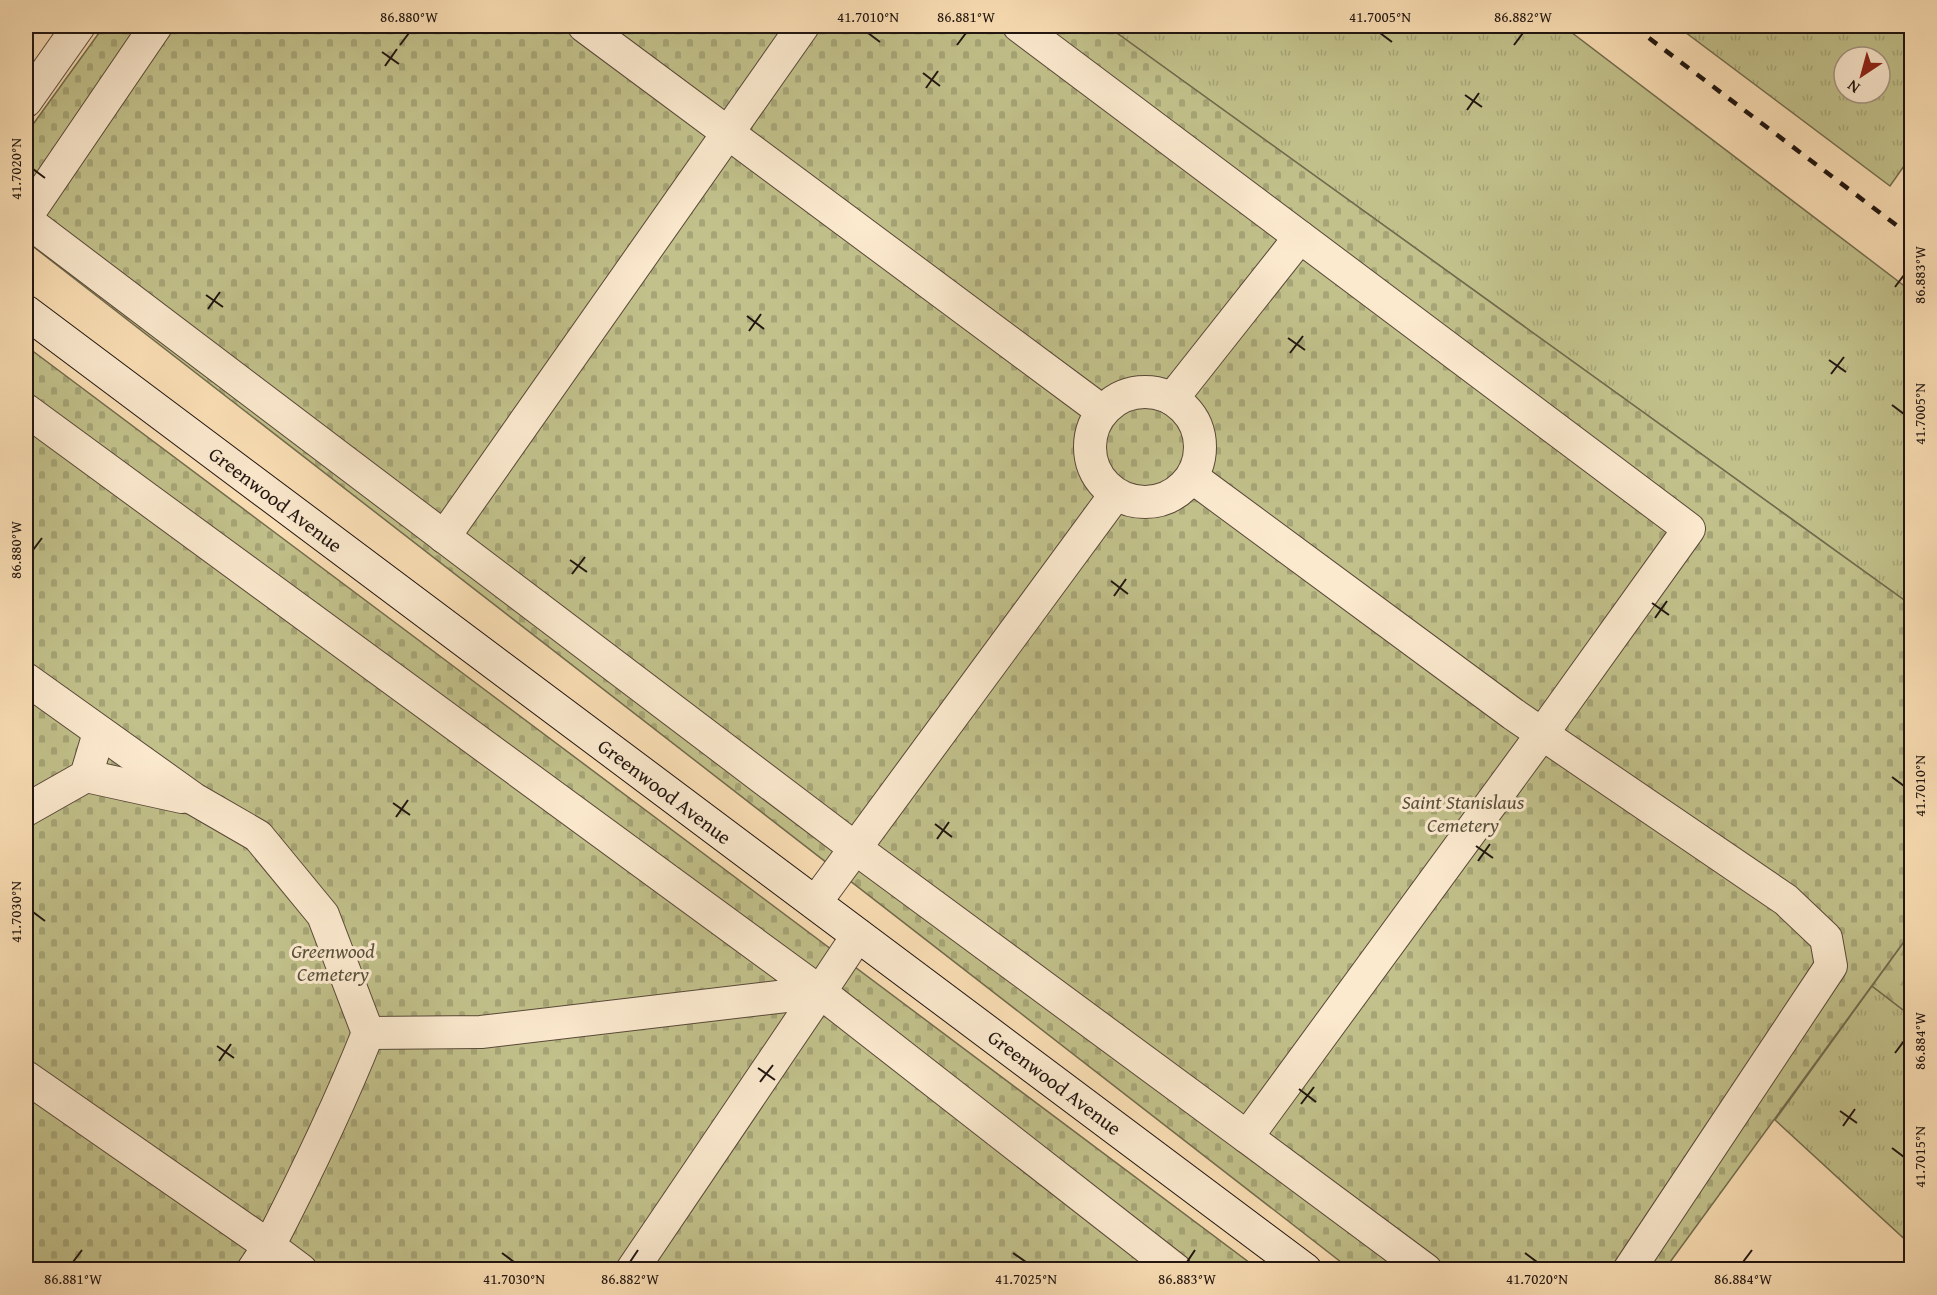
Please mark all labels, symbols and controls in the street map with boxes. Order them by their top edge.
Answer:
text: 86.880°W [380,6,438,27]
text: 41.7010°N [837,6,899,27]
text: 86.881°W [937,6,995,27]
text: 41.7005°N [1349,6,1411,27]
text: 86.882°W [1494,6,1552,27]
north arrow [1832,45,1892,105]
text: N [1842,74,1865,100]
text: 41.7020°N [5,138,26,200]
text: 86.883°W [1909,246,1930,304]
text: 41.7005°N [1909,383,1930,445]
street label: Greenwood Avenue [203,439,349,559]
text: 86.880°W [5,521,26,579]
street label: Greenwood Avenue [592,731,738,851]
text: 41.7010°N [1909,755,1930,817]
park label: Saint Stanislaus Cemetery [1402,787,1525,839]
text: 41.7030°N [5,881,26,943]
park label: Greenwood Cemetery [291,936,375,988]
text: 86.884°W [1909,1012,1930,1070]
street label: Greenwood Avenue [982,1022,1128,1142]
text: 41.7015°N [1909,1126,1930,1188]
text: 86.881°W [44,1268,102,1289]
text: 41.7030°N [483,1268,545,1289]
text: 86.882°W [601,1268,659,1289]
text: 41.7025°N [995,1268,1057,1289]
text: 86.883°W [1158,1268,1216,1289]
text: 41.7020°N [1506,1268,1568,1289]
text: 86.884°W [1714,1268,1772,1289]

